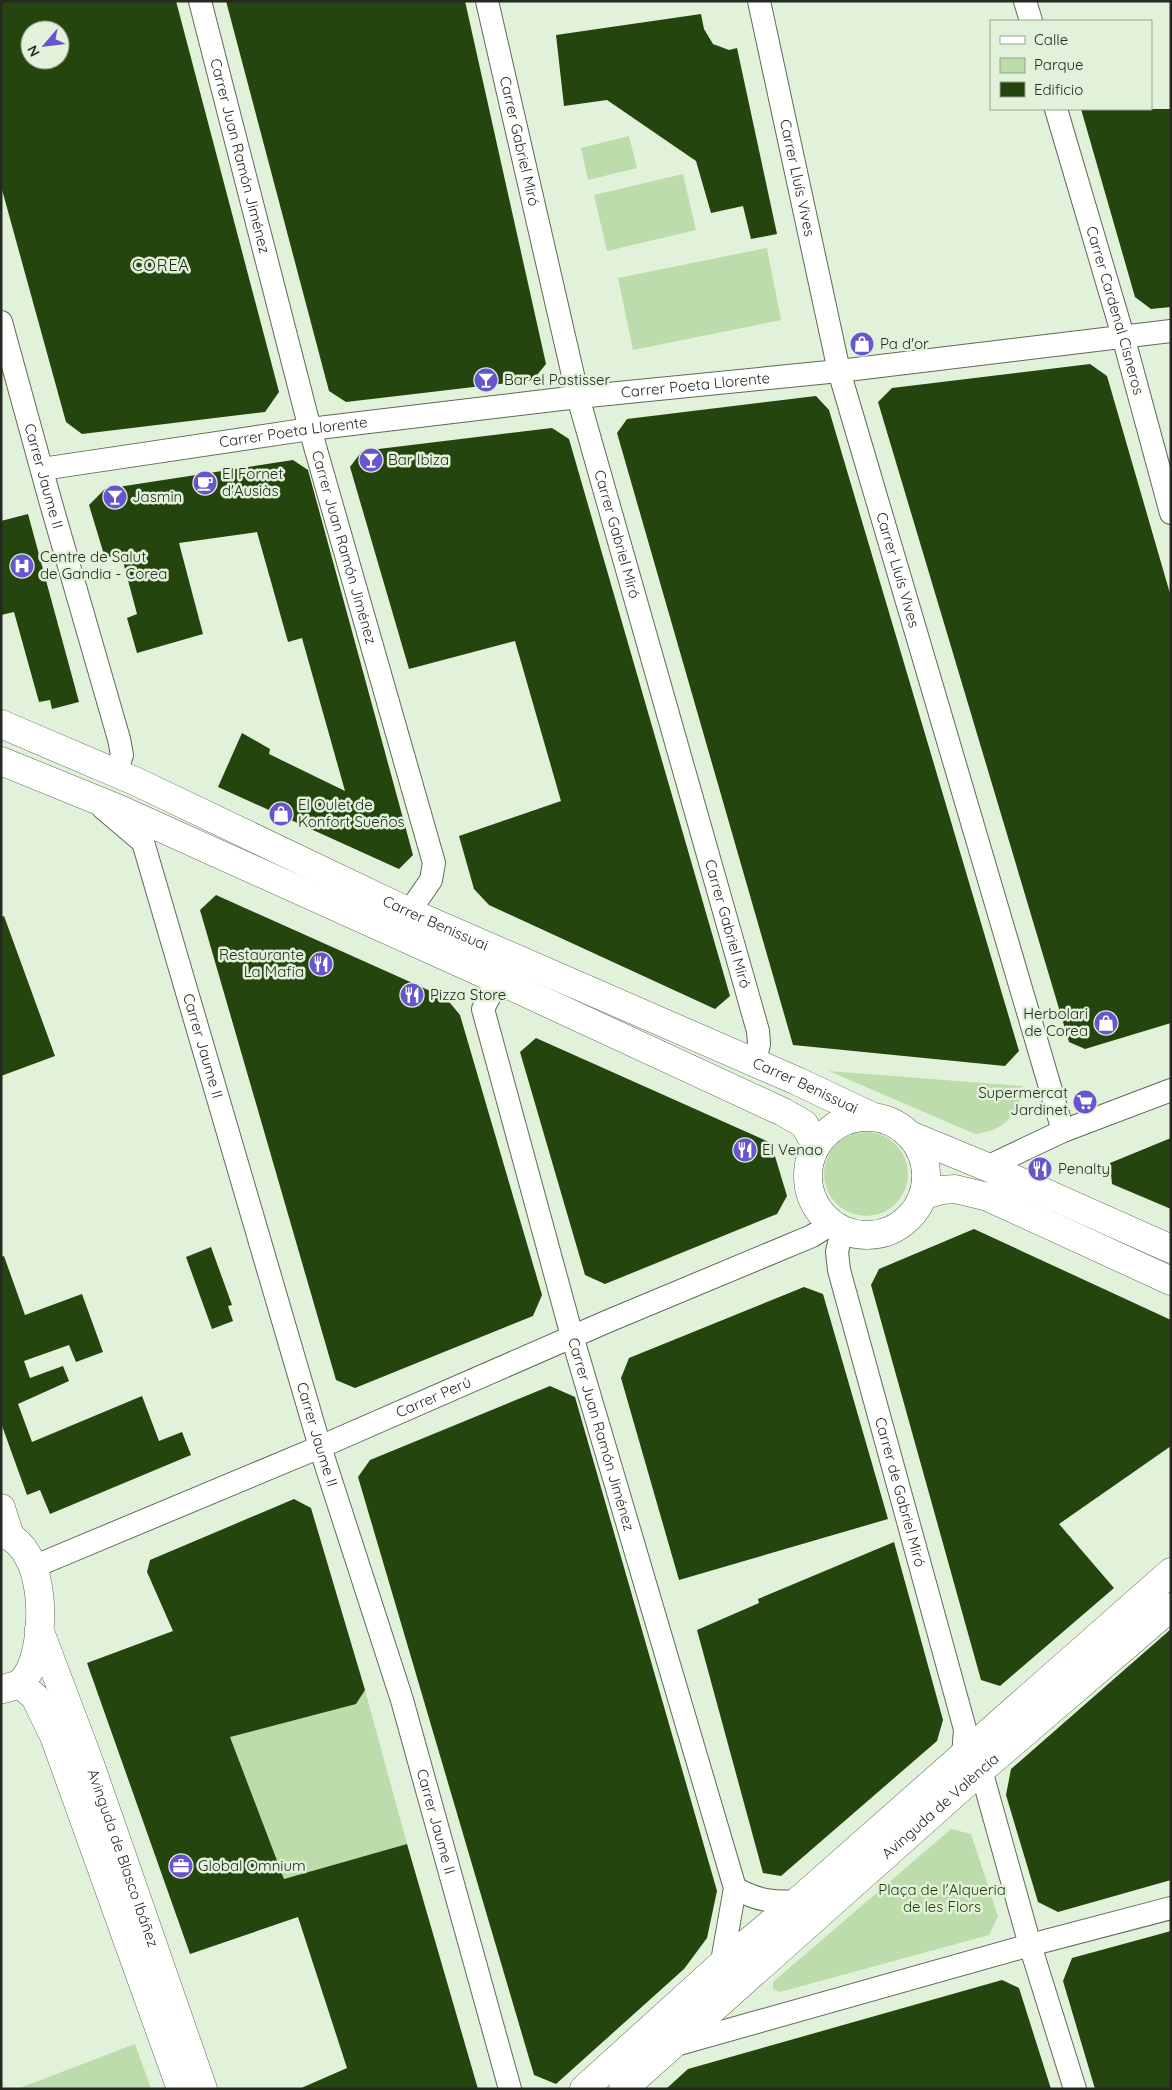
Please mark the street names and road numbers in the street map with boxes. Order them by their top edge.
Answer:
street label: Carrer Juan Ramón Jiménez [206,56,274,255]
street label: Carrer Gabriel Miró [496,74,544,208]
street label: Carrer Lluís Vives [776,117,820,238]
street label: Carrer Cardenal Cisneros [1082,224,1149,397]
street label: Carrer Poeta Llorente [620,368,771,402]
street label: Carrer Poeta Llorente [218,412,368,451]
street label: Carrer Jaume II [20,421,68,531]
street label: Carrer Juan Ramón Jiménez [308,448,381,646]
street label: Carrer Gabriel Miró [590,468,645,601]
street label: Carrer Lluís Vives [872,510,924,630]
street label: Carrer Gabriel Miró [701,857,755,990]
street label: Carrer Benissuai [380,891,491,954]
street label: Carrer Jaume II [179,991,227,1101]
street label: Carrer Benissuai [750,1053,861,1117]
street label: Carrer Juan Ramón Jiménez [564,1335,639,1533]
street label: Carrer Perú [393,1372,474,1422]
street label: Carrer Jaume II [293,1380,342,1489]
street label: Carrer de Gabriel Miró [871,1415,930,1569]
street label: Avinguda de València [878,1749,1003,1863]
street label: Avinguda de Blasco Ibáñez [83,1766,163,1950]
street label: Carrer Jaume II [413,1767,460,1876]

